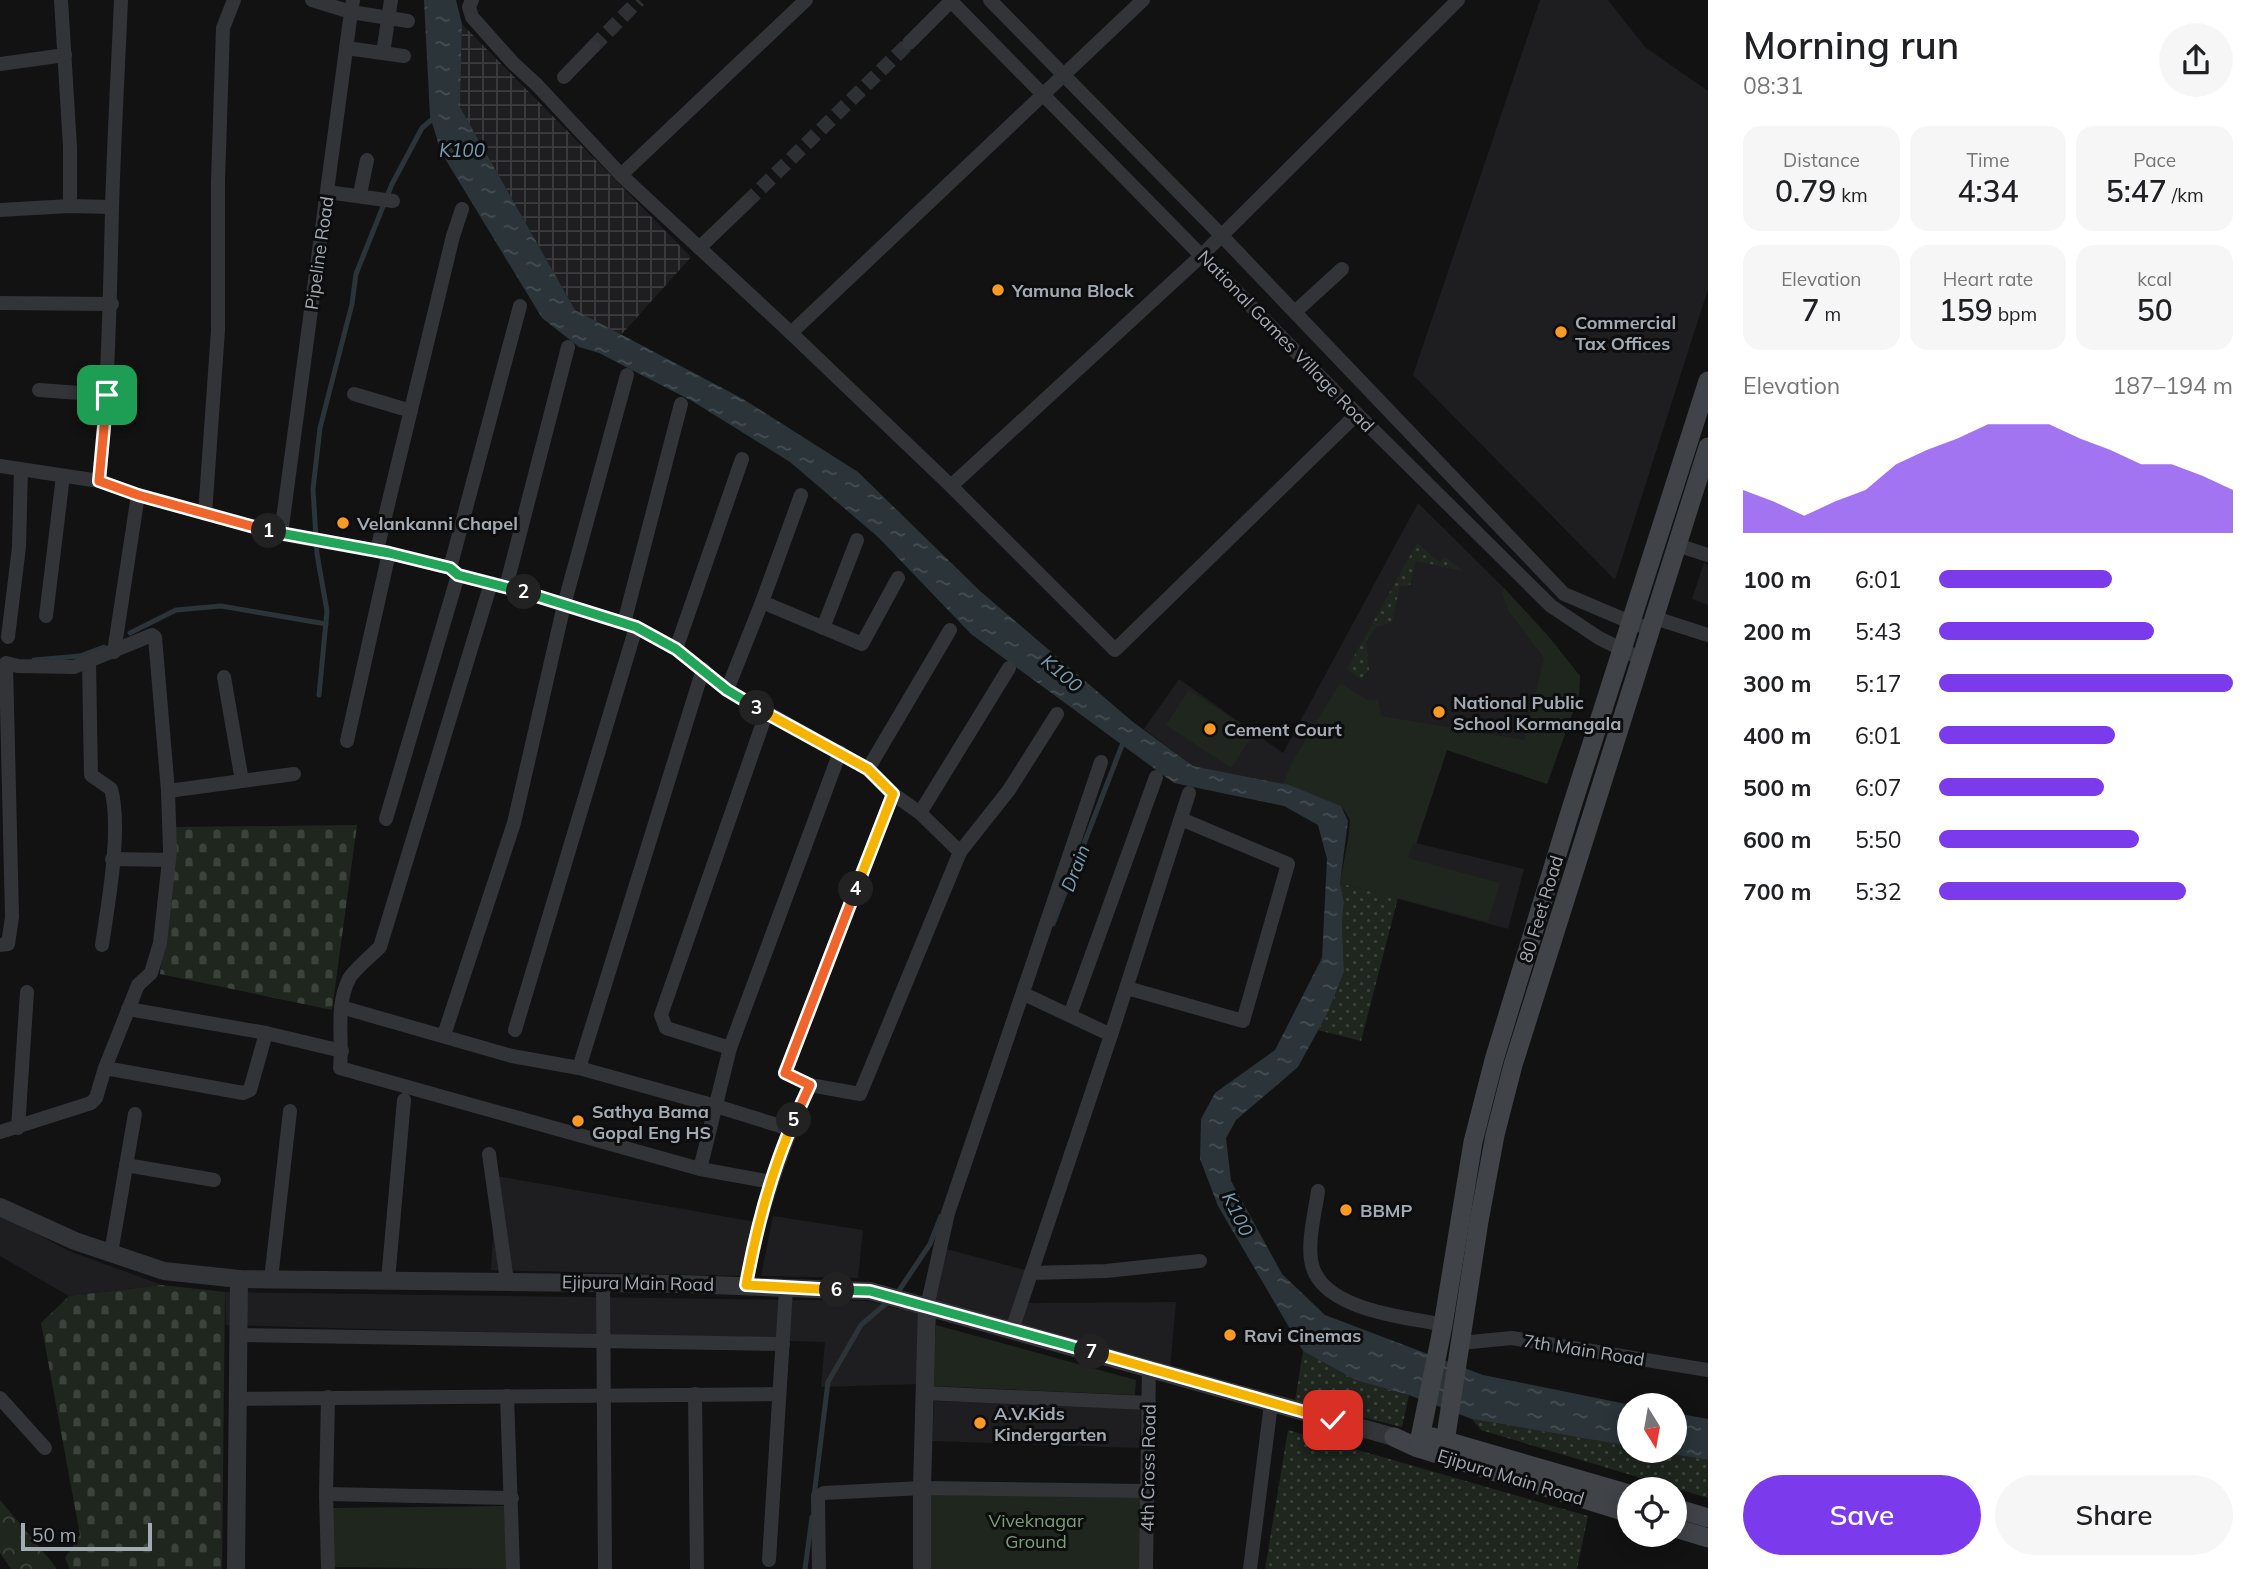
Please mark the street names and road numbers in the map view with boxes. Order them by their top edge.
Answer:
street label: Pipeline Road [300,195,338,311]
street label: National Games Village Road [1193,245,1379,437]
street label: 80 Feet Road [1514,853,1568,965]
street label: Ejipura Main Road [562,1270,714,1296]
street label: 7th Main Road [1522,1329,1646,1371]
street label: 4th Cross Road [1135,1404,1161,1532]
street label: Ejipura Main Road [1435,1444,1587,1510]

